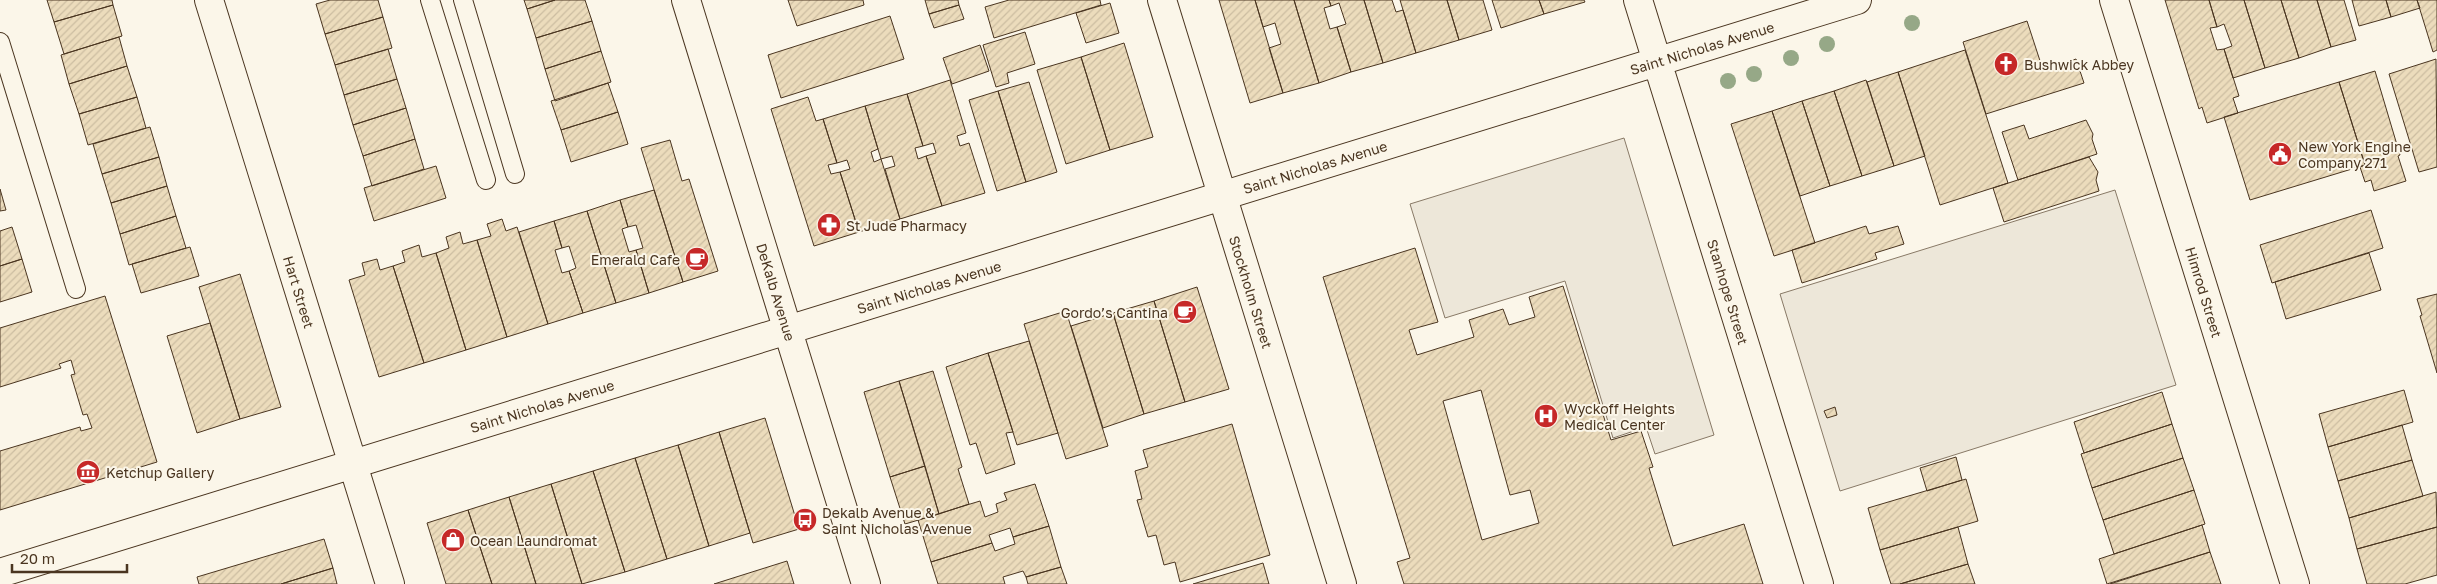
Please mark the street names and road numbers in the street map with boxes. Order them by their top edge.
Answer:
street label: Saint Nicholas Avenue [1628,18,1776,78]
street label: Saint Nicholas Avenue [1241,137,1389,197]
street label: Stockholm Street [1226,234,1276,350]
street label: Stanhope Street [1704,237,1752,347]
street label: DeKalb Avenue [753,241,799,343]
street label: Himrod Street [2182,245,2226,339]
street label: Hart Street [280,254,318,330]
street label: Saint Nicholas Avenue [855,257,1003,317]
street label: Saint Nicholas Avenue [468,376,616,436]

